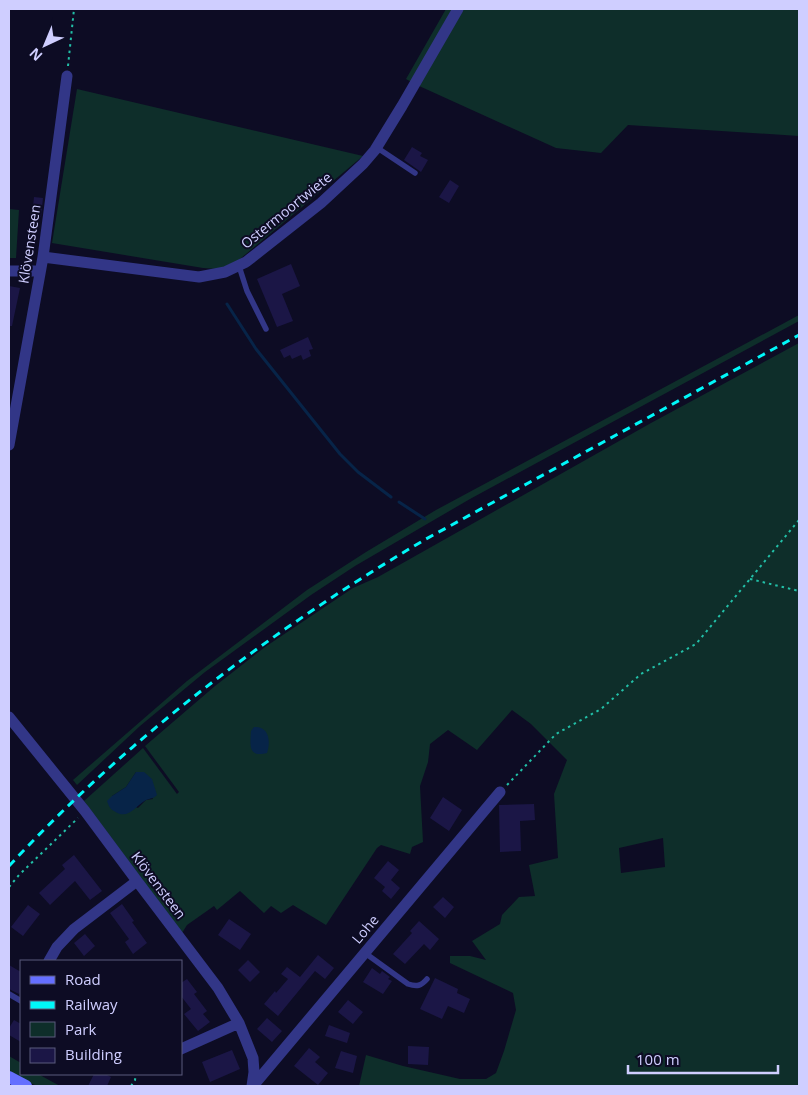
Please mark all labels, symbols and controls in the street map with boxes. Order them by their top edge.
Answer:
north arrow [20,20,70,70]
text: N [25,44,46,66]
street label: Ostermoortwiete [237,167,336,253]
street label: Klövensteen [13,203,45,285]
street label: Klövensteen [127,847,191,923]
street label: Lohe [347,910,383,947]
legend [20,960,182,1075]
text: Road [65,969,101,989]
text: Railway [65,994,118,1014]
text: Park [65,1019,96,1039]
scale bar [628,1042,778,1074]
text: Building [65,1044,122,1064]
text: 100 m [636,1049,680,1069]

